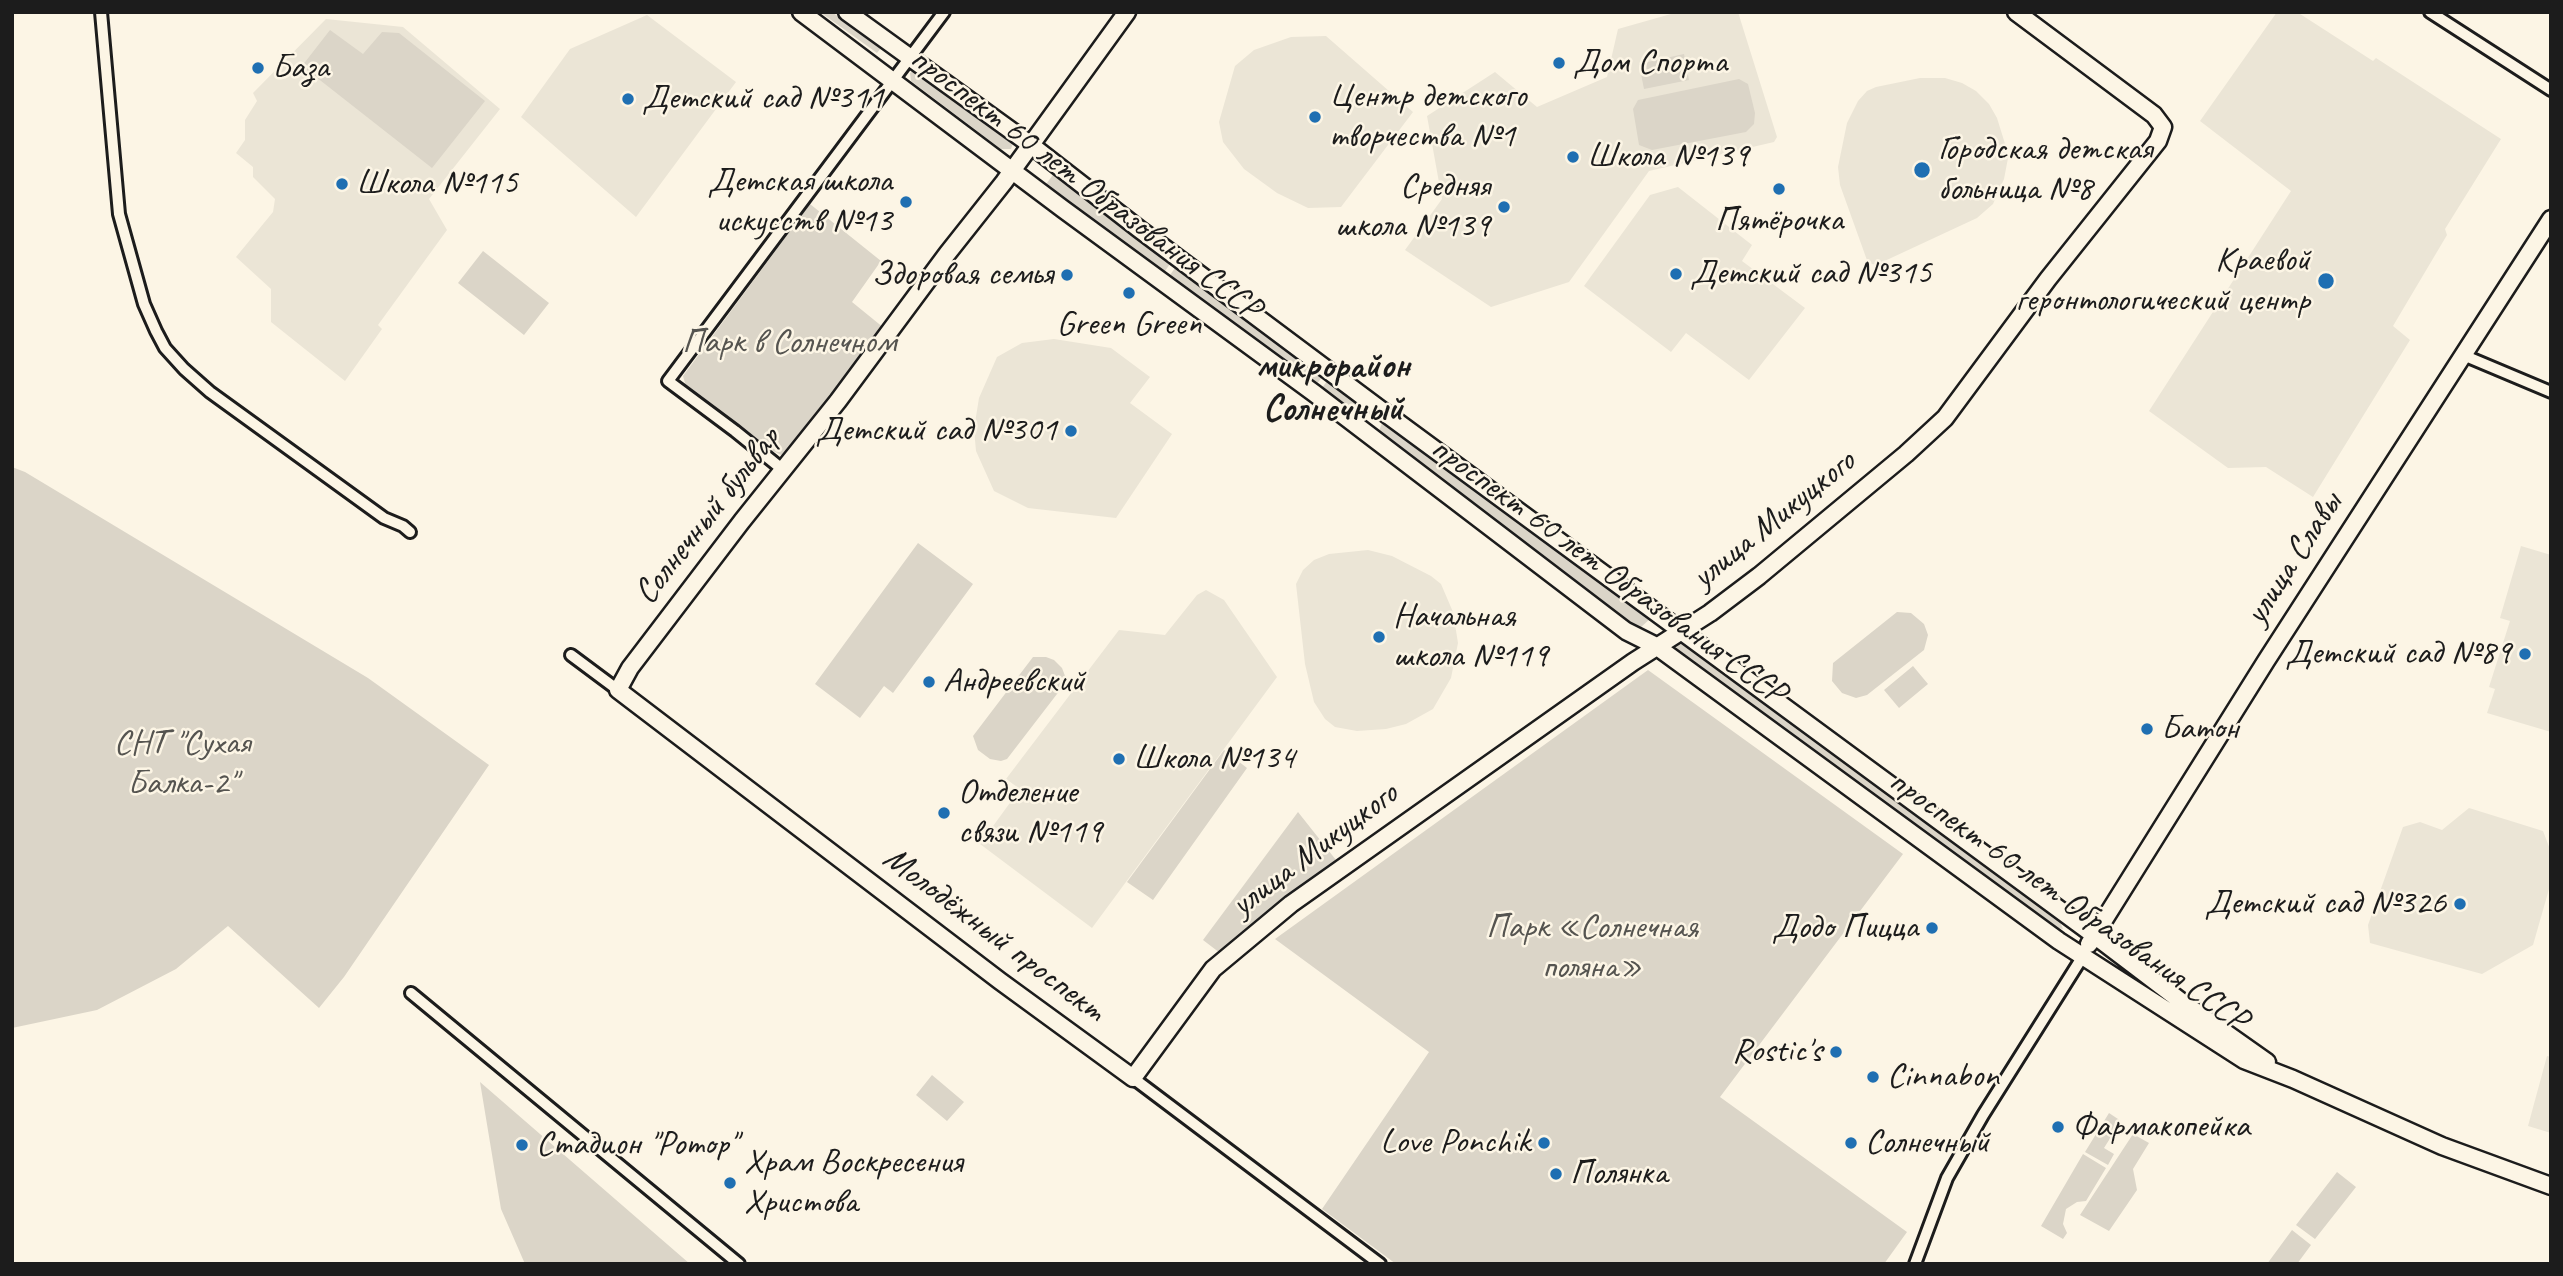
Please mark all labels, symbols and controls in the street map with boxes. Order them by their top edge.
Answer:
street label: проспект 60 лет Образования СССР [901,38,1269,330]
place label: Дом Спорта [1573,42,1727,84]
place label: База [272,47,329,89]
marker: Дом Спорта [1551,55,1567,71]
marker: База [250,60,266,76]
place label: Центр детского творчества №1 [1329,76,1526,158]
place label: Детский сад №311 [642,78,884,120]
marker: Детский сад №311 [620,91,636,107]
marker: Центр детского творчества №1 [1307,109,1323,125]
place label: Городская детская больница №8 [1938,129,2152,211]
place label: Школа №139 [1587,136,1749,178]
marker: Школа №139 [1565,149,1581,165]
marker: Городская детская больница №8 [1912,160,1932,180]
place label: Детская школа искусств №13 [708,161,892,243]
place label: Школа №115 [356,163,518,205]
place label: Средняя школа №139 [1335,166,1490,248]
marker: Школа №115 [334,176,350,192]
marker: Пятёрочка [1771,181,1787,197]
marker: Детская школа искусств №13 [898,194,914,210]
marker: Средняя школа №139 [1496,199,1512,215]
place label: Пятёрочка [1715,200,1843,242]
place label: Краевой геронтологический центр [2015,240,2310,322]
place label: Детский сад №315 [1690,253,1932,295]
place label: Здоровая семья [872,254,1053,296]
marker: Детский сад №315 [1668,266,1684,282]
marker: Здоровая семья [1059,267,1075,283]
marker: Краевой геронтологический центр [2316,271,2336,291]
marker: Green Green [1121,285,1137,301]
place label: Green Green [1057,304,1201,346]
park label: Парк в Солнечном [682,322,896,364]
district label: микрорайон Солнечный [1256,345,1410,432]
place label: Детский сад №301 [815,410,1057,452]
street label: Солнечный бульвар [626,419,790,613]
marker: Детский сад №301 [1063,423,1079,439]
street label: проспект 60 лет Образования СССР [1422,428,1794,714]
street label: улица Микуцкого [1684,441,1864,599]
street label: улица Славы [2236,485,2352,633]
place label: Начальная школа №119 [1393,596,1548,678]
marker: Начальная школа №119 [1371,629,1387,645]
place label: Детский сад №89 [2285,633,2511,675]
marker: Детский сад №89 [2517,646,2533,662]
place label: Андреевский [943,661,1085,703]
marker: Андреевский [921,674,937,690]
place label: Батон [2161,708,2238,750]
marker: Батон [2139,721,2155,737]
park label: СНТ "Сухая Балка-2" [114,723,250,805]
place label: Школа №134 [1133,738,1295,780]
marker: Школа №134 [1111,751,1127,767]
street label: проспект 60 лет Образования СССР [1880,761,2256,1041]
place label: Отделение связи №119 [958,772,1102,854]
street label: улица Микуцкого [1223,774,1407,926]
marker: Отделение связи №119 [936,805,952,821]
street label: Молодёжный проспект [874,838,1114,1032]
place label: Детский сад №326 [2204,883,2446,925]
marker: Детский сад №326 [2452,896,2468,912]
park label: Парк «Солнечная поляна» [1486,907,1698,989]
place label: Додо Пицца [1772,907,1918,949]
marker: Додо Пицца [1924,920,1940,936]
place label: Rostic's [1732,1031,1822,1073]
marker: Rostic's [1828,1044,1844,1060]
place label: Cinnabon [1887,1056,1999,1098]
marker: Cinnabon [1865,1069,1881,1085]
place label: Фармакопейка [2072,1106,2250,1148]
marker: Фармакопейка [2050,1119,2066,1135]
place label: Love Ponchik [1380,1122,1530,1164]
place label: Солнечный [1865,1122,1989,1164]
place label: Стадион "Ротор" [536,1124,737,1166]
marker: Love Ponchik [1536,1135,1552,1151]
marker: Солнечный [1843,1135,1859,1151]
marker: Стадион "Ротор" [514,1137,530,1153]
place label: Храм Воскресения Христова [744,1142,963,1224]
place label: Полянка [1570,1153,1667,1195]
marker: Полянка [1548,1166,1564,1182]
marker: Храм Воскресения Христова [722,1175,738,1191]

